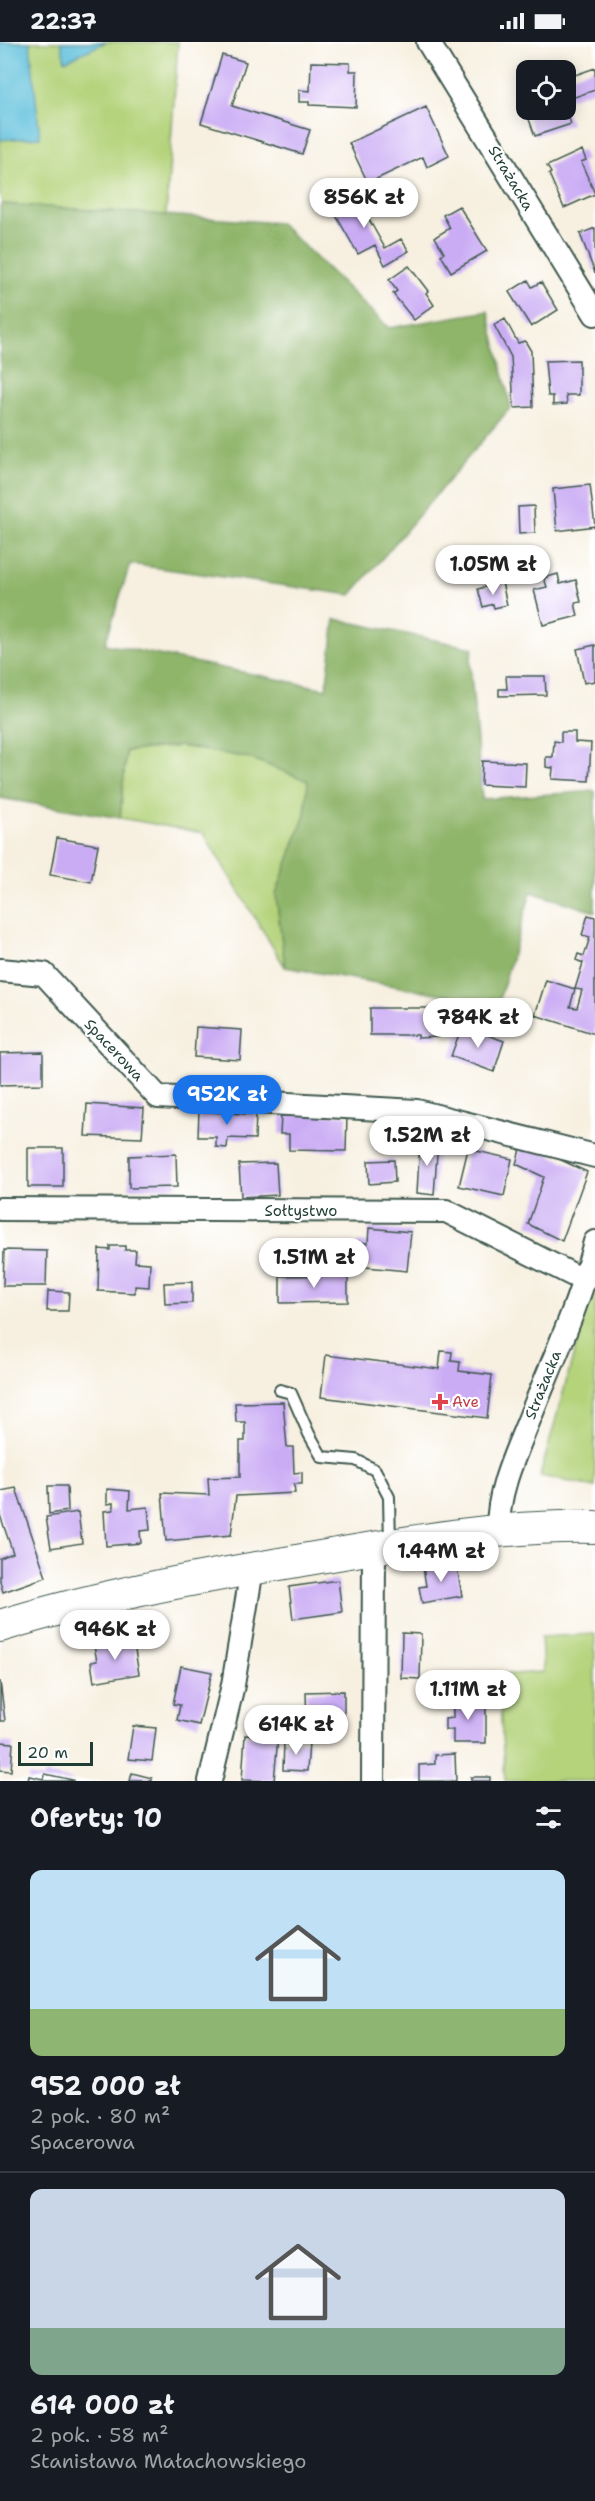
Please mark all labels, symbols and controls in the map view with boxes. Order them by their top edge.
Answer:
text: 22:37 [30,7,97,36]
map controls [516,60,576,120]
button: locate [516,60,576,120]
street label: Strażacka [484,142,539,215]
pin: 856K zł [309,178,419,229]
text: 856K zł [323,184,405,210]
pin: 1.05M zł [431,545,555,596]
text: 1.05M zł [449,551,537,577]
pin: 784K zł [423,998,533,1049]
text: 784K zł [437,1004,519,1030]
street label: Spacerowa [80,1014,149,1086]
pin: 952K zł [172,1075,282,1126]
text: 952K zł [187,1081,267,1107]
pin: 1.52M zł [365,1116,489,1167]
text: 1.52M zł [383,1122,471,1148]
street label: Sołtystwo [265,1201,337,1221]
pin: 1.51M zł [252,1238,376,1289]
text: 1.51M zł [273,1244,355,1270]
street label: Strażacka [520,1347,566,1422]
place label: Ave [452,1392,479,1412]
marker: Ave [433,1395,447,1409]
pin: 1.44M zł [379,1532,503,1583]
text: 1.44M zł [397,1538,485,1564]
pin: 946K zł [60,1610,170,1661]
text: 946K zł [74,1616,156,1642]
pin: 1.11M zł [406,1670,530,1721]
text: 1.11M zł [429,1676,507,1702]
pin: 614K zł [241,1705,351,1756]
text: 614K zł [258,1711,334,1737]
scale bar [18,1739,93,1766]
text: 20 m [27,1742,68,1763]
text: Oferty: 10 [30,1800,162,1835]
icon: filters [532,1801,565,1834]
icon: home [244,1909,352,2017]
text: 952 000 zł [30,2068,180,2103]
text: 2 pok. · 80 m² [30,2103,170,2129]
text: Spacerowa [30,2129,135,2155]
icon: home [244,2228,352,2336]
text: 614 000 zł [30,2387,174,2422]
text: 2 pok. · 58 m² [30,2422,168,2448]
text: Stanisława Małachowskiego [30,2448,306,2474]

